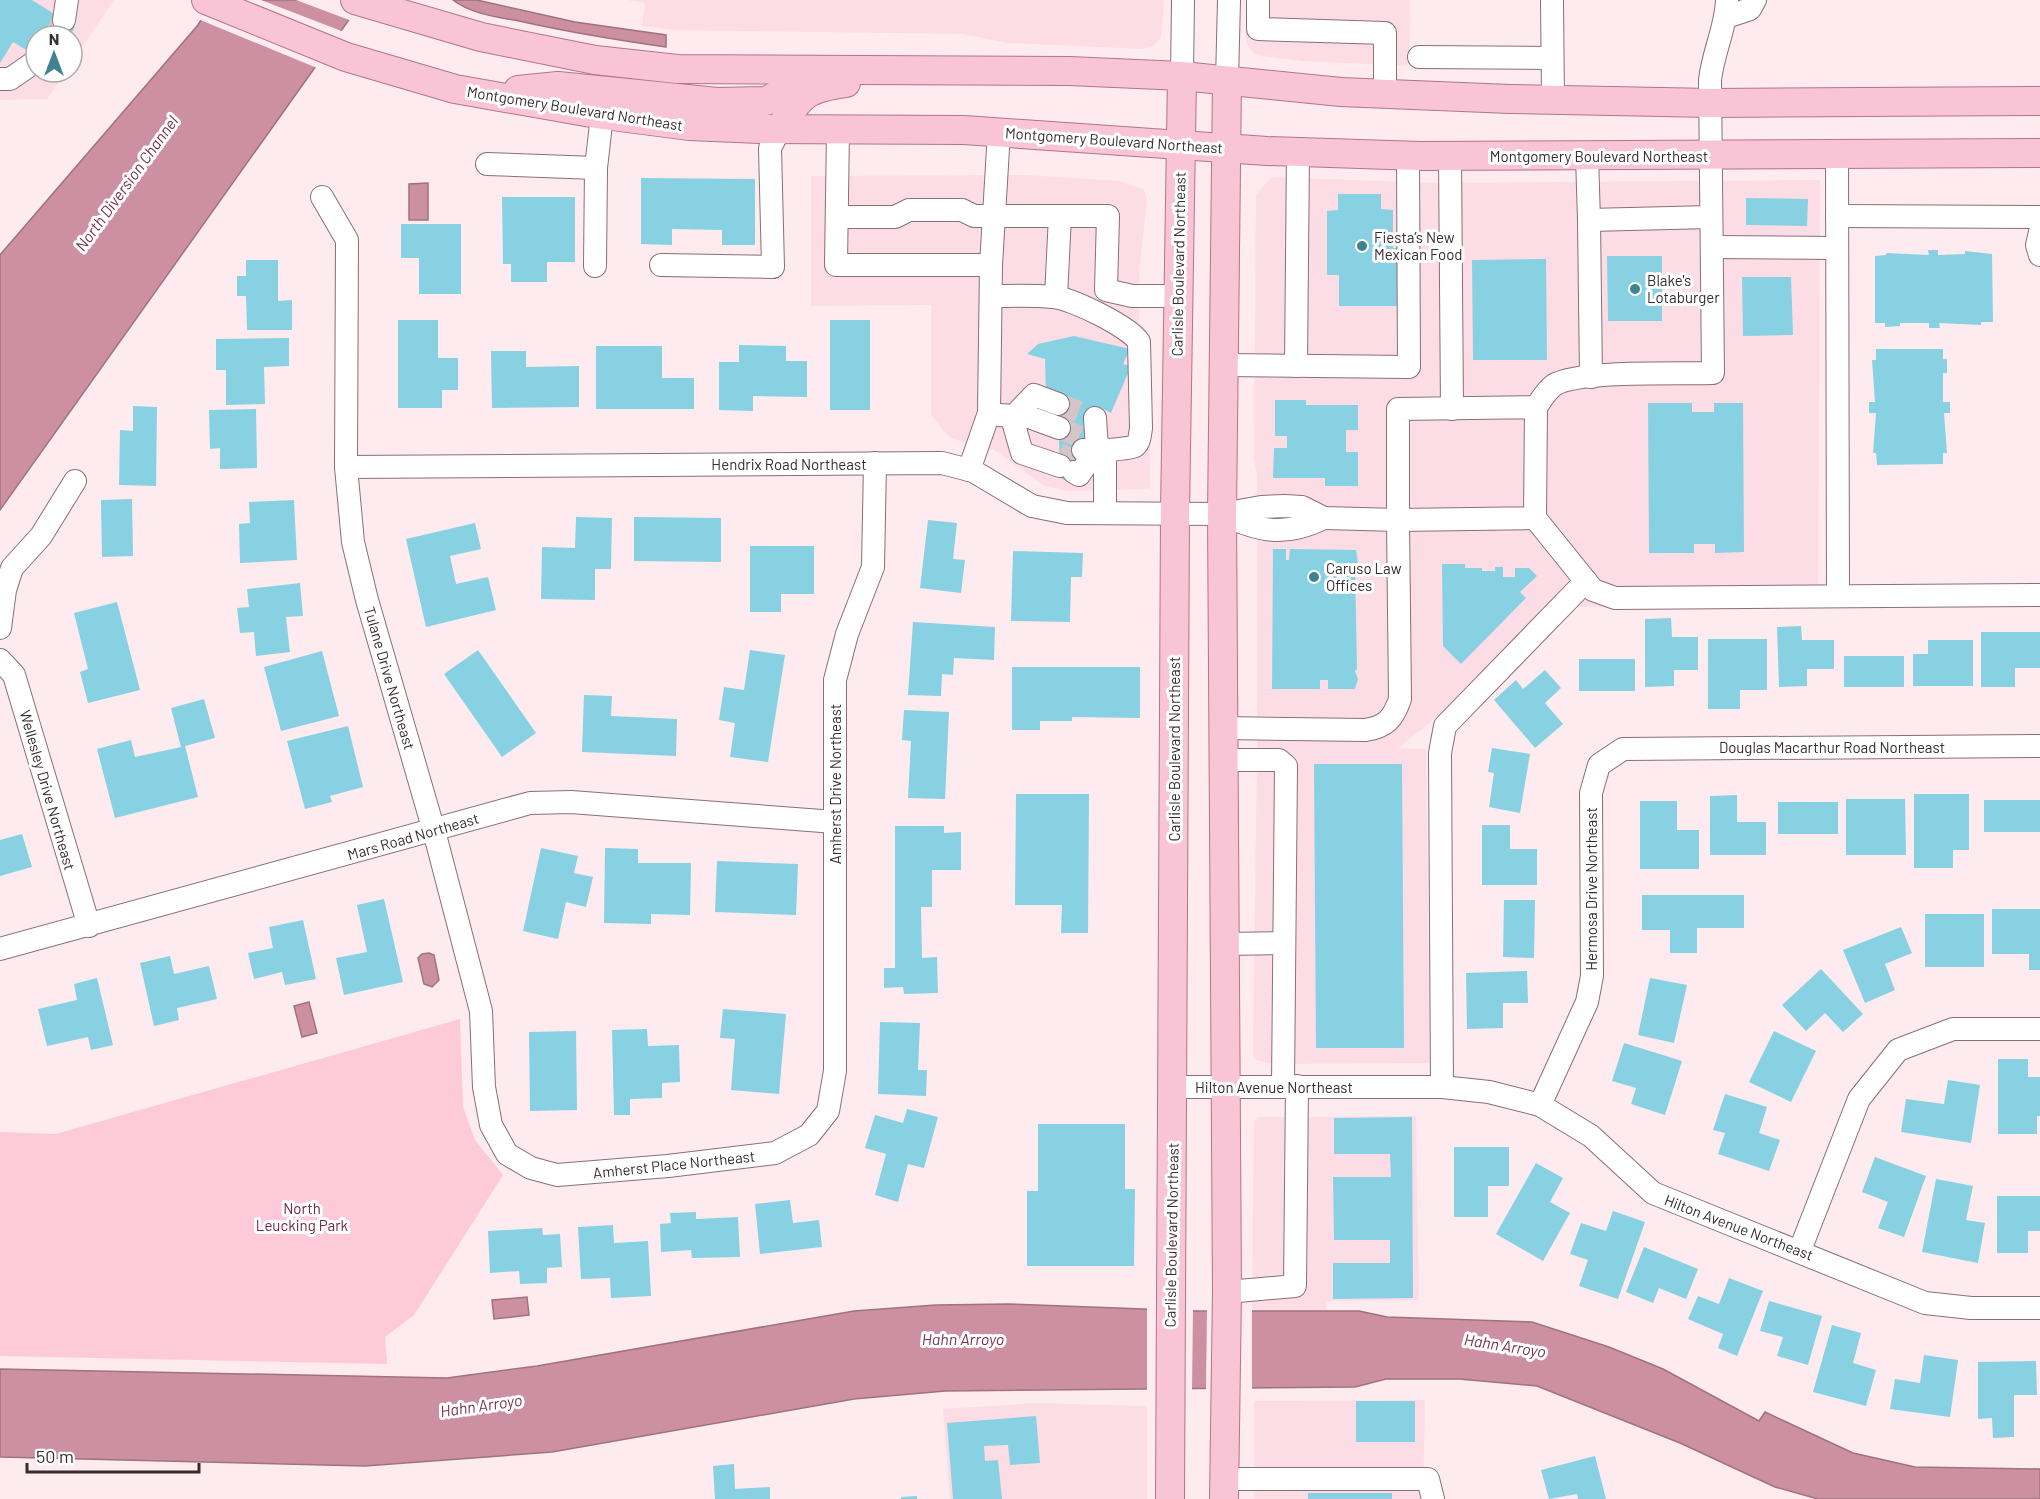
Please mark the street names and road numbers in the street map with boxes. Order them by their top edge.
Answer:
street label: Montgomery Boulevard Northeast [466,82,684,134]
street label: Montgomery Boulevard Northeast [1004,123,1224,157]
street label: Montgomery Boulevard Northeast [1490,147,1708,165]
street label: Carlisle Boulevard Northeast [1167,171,1189,357]
street label: Hendrix Road Northeast [711,455,867,473]
street label: Tulane Drive Northeast [361,604,419,752]
street label: Carlisle Boulevard Northeast [1165,657,1183,841]
street label: Amherst Drive Northeast [826,704,844,864]
street label: Wellesley Drive Northeast [17,708,79,872]
street label: Douglas Macarthur Road Northeast [1719,738,1945,756]
street label: Hermosa Drive Northeast [1582,807,1600,971]
street label: Mars Road Northeast [345,809,481,863]
street label: Hilton Avenue Northeast [1195,1078,1353,1096]
street label: Carlisle Boulevard Northeast [1160,1142,1182,1328]
street label: Amherst Place Northeast [592,1147,756,1181]
street label: Hilton Avenue Northeast [1662,1190,1816,1264]

